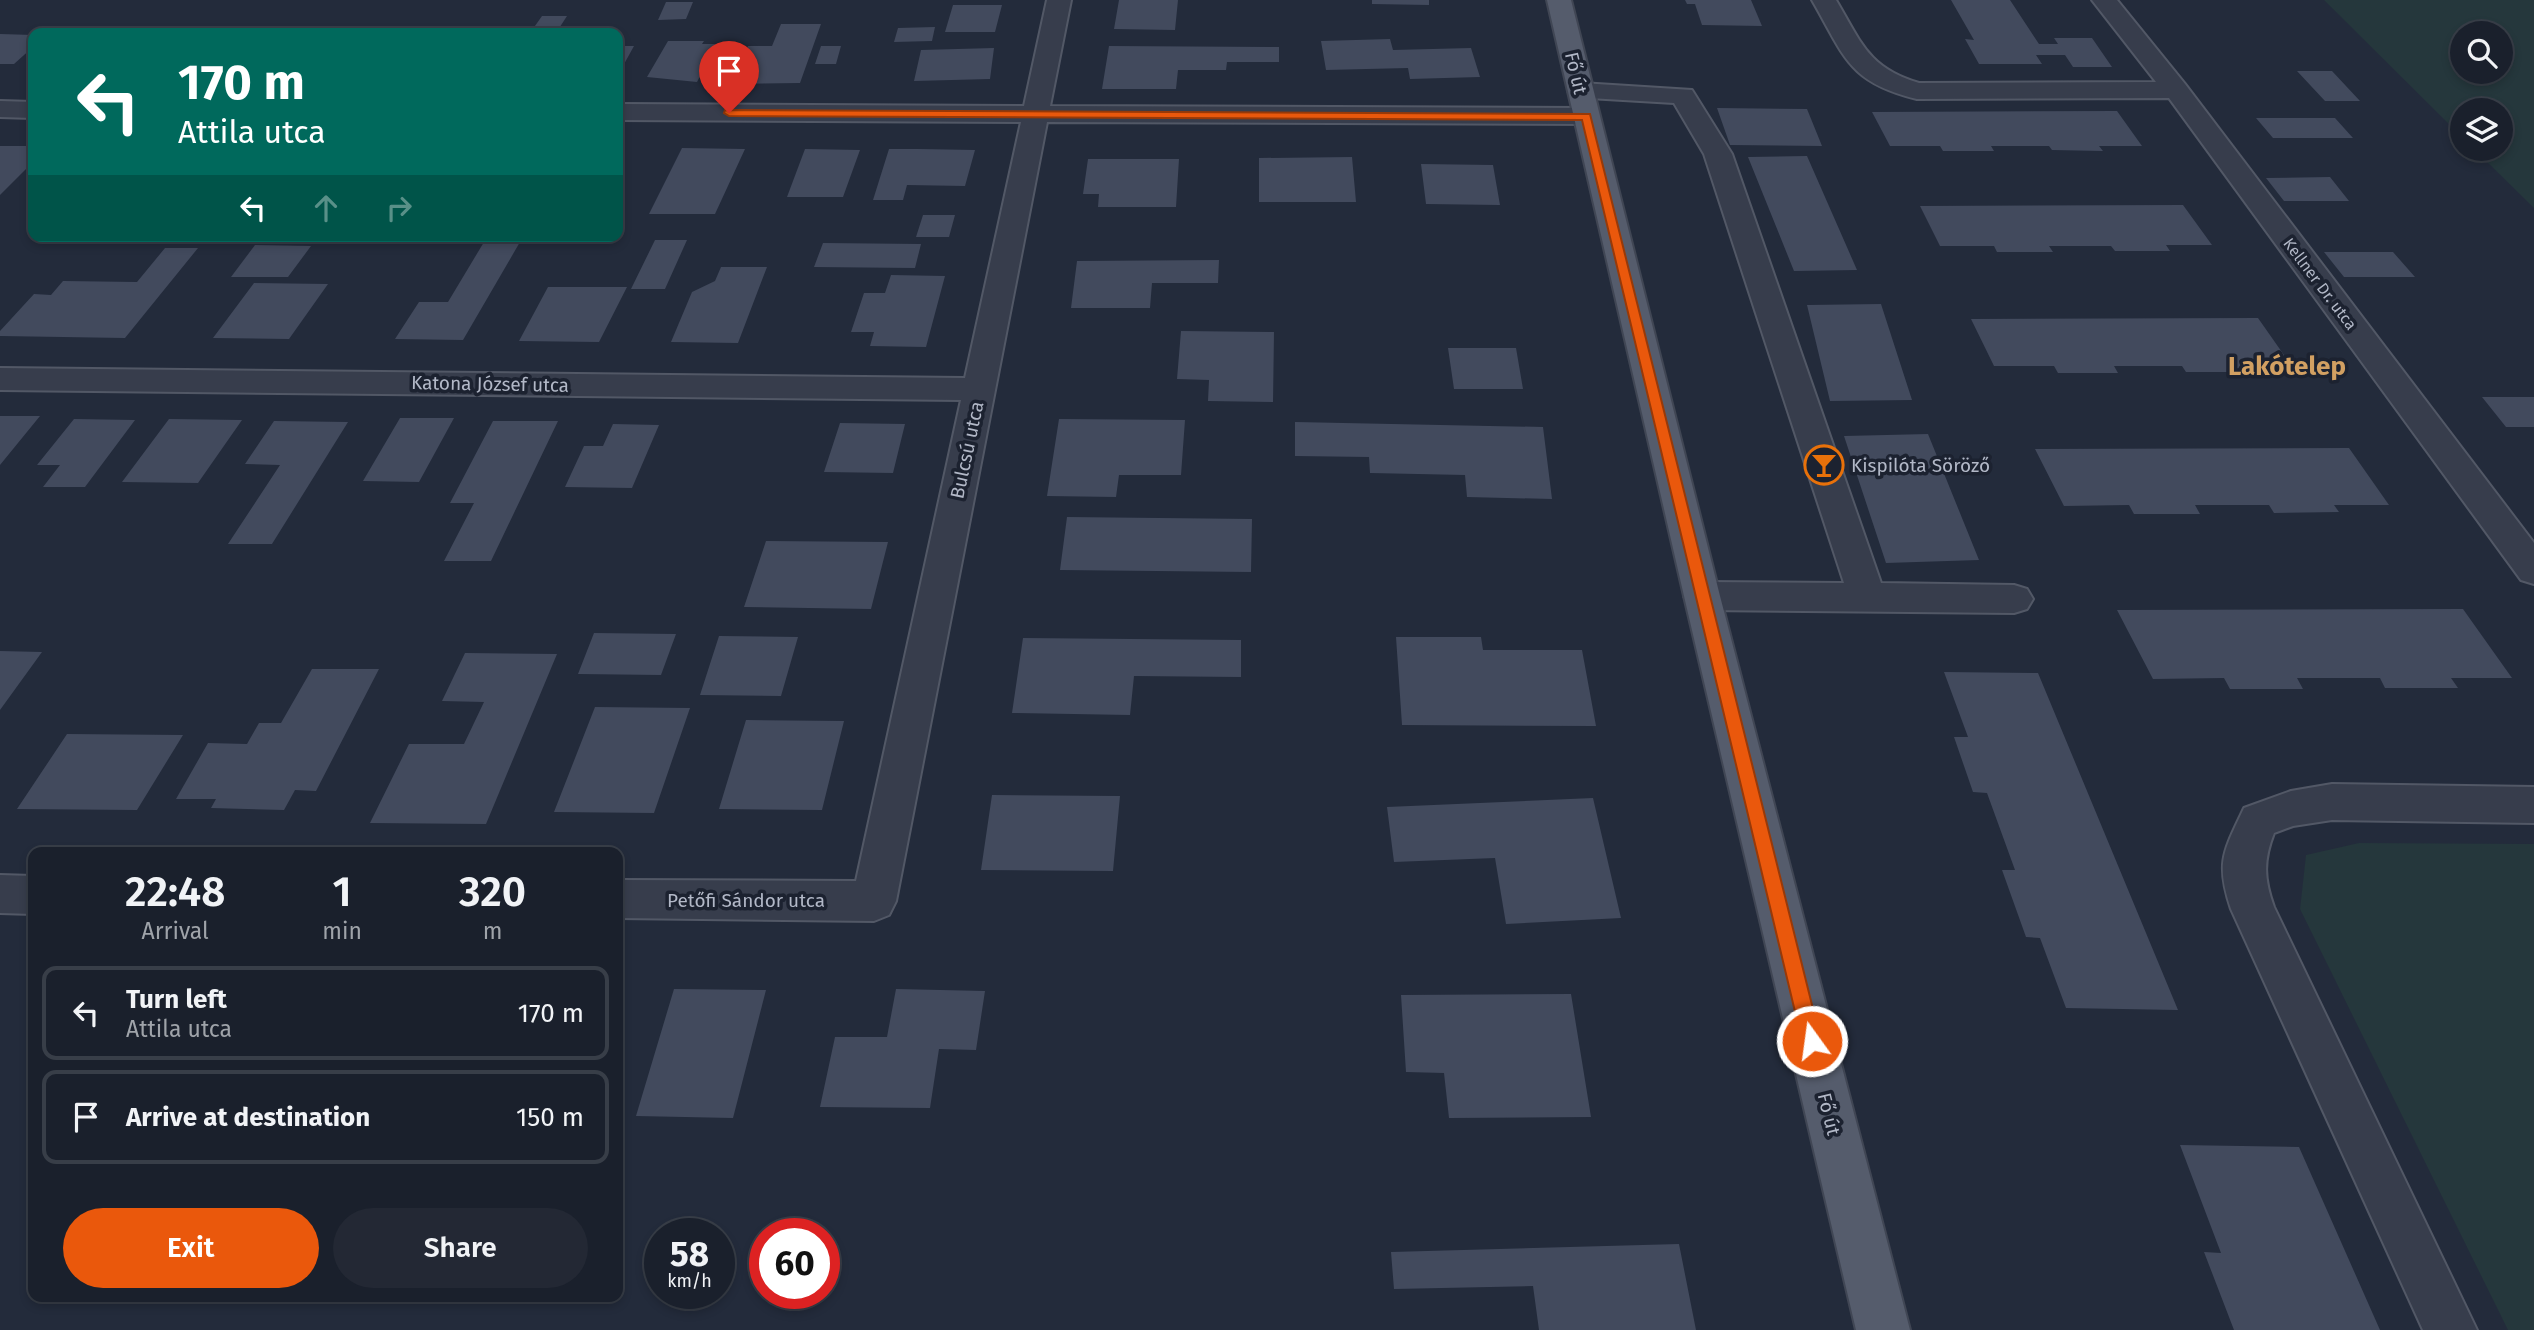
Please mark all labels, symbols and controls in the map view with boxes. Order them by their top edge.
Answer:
map controls [2450,21,2513,161]
button: search [2450,21,2513,84]
pin [699,41,759,113]
street label: Fő út [1560,50,1592,97]
icon: arrive [710,52,748,90]
text: 170 m [178,53,305,112]
icon: left [63,56,154,147]
button: layers [2450,98,2513,161]
text: Attila utca [178,113,326,151]
icon: left [234,189,272,227]
icon: ahead [307,189,345,227]
icon: right [380,189,418,227]
street label: Kellner Dr. utca [2279,234,2361,334]
district label: Lakótelep [2228,351,2346,382]
street label: Katona József utca [411,371,569,397]
street label: Bulcsú utca [945,399,989,501]
bar icon: Kispilóta Söröző [1803,444,1845,486]
place label: Kispilóta Söröző [1851,454,1990,477]
text: 22:48 [125,867,225,917]
text: 1 [333,867,352,917]
text: 320 [459,867,526,917]
street label: Petőfi Sándor utca [667,889,825,912]
text: Arrival [141,917,209,945]
text: min [322,917,362,945]
text: m [483,917,502,945]
text: Turn left [126,984,227,1015]
icon: left [67,994,105,1032]
text: 170 m [518,998,584,1029]
position arrow [1775,1004,1849,1078]
text: Attila utca [126,1015,232,1043]
street label: Fő út [1813,1090,1845,1138]
icon: arrive [67,1098,105,1136]
text: Arrive at destination [126,1102,370,1133]
text: 150 m [516,1102,584,1133]
button: Exit [63,1208,319,1288]
button: Share [333,1208,588,1288]
speed limit sign: 60 [749,1218,840,1309]
text: 58 [670,1233,709,1275]
text: km/h [667,1270,712,1292]

